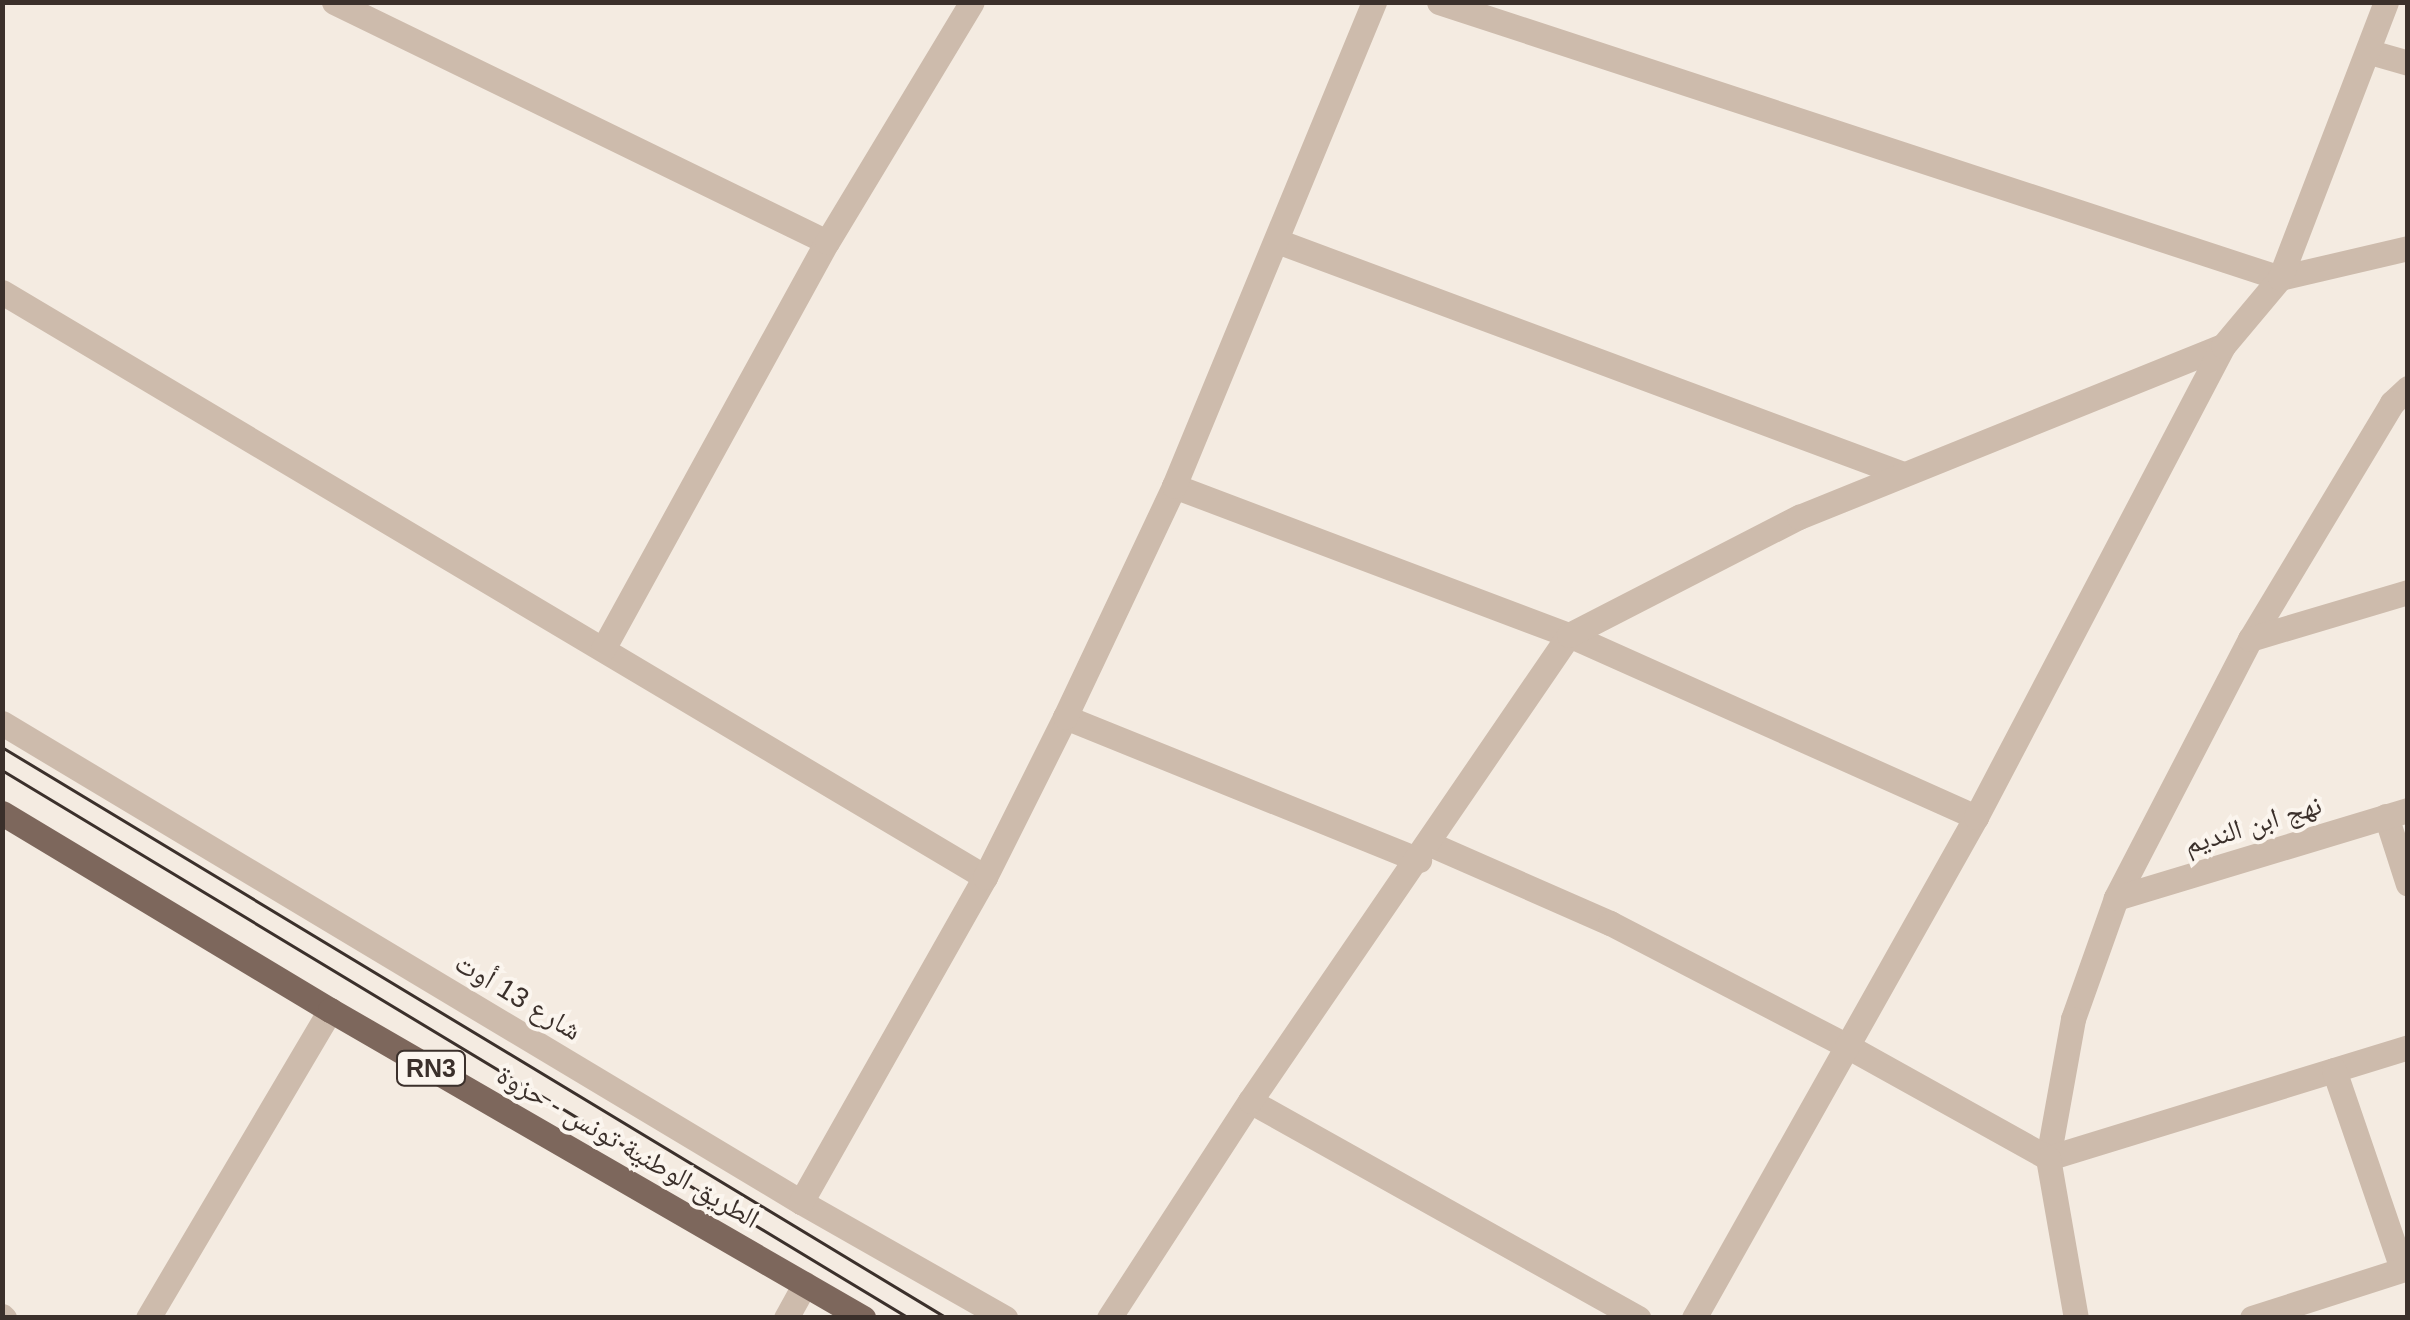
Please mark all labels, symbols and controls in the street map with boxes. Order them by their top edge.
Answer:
street label: نهج ابن النديم [2180,788,2326,862]
street label: شارع 13 أوت [449,946,587,1048]
road number: RN3 [394,1048,468,1088]
street label: الطريق الوطنية تونس - حزوة [491,1058,765,1236]

